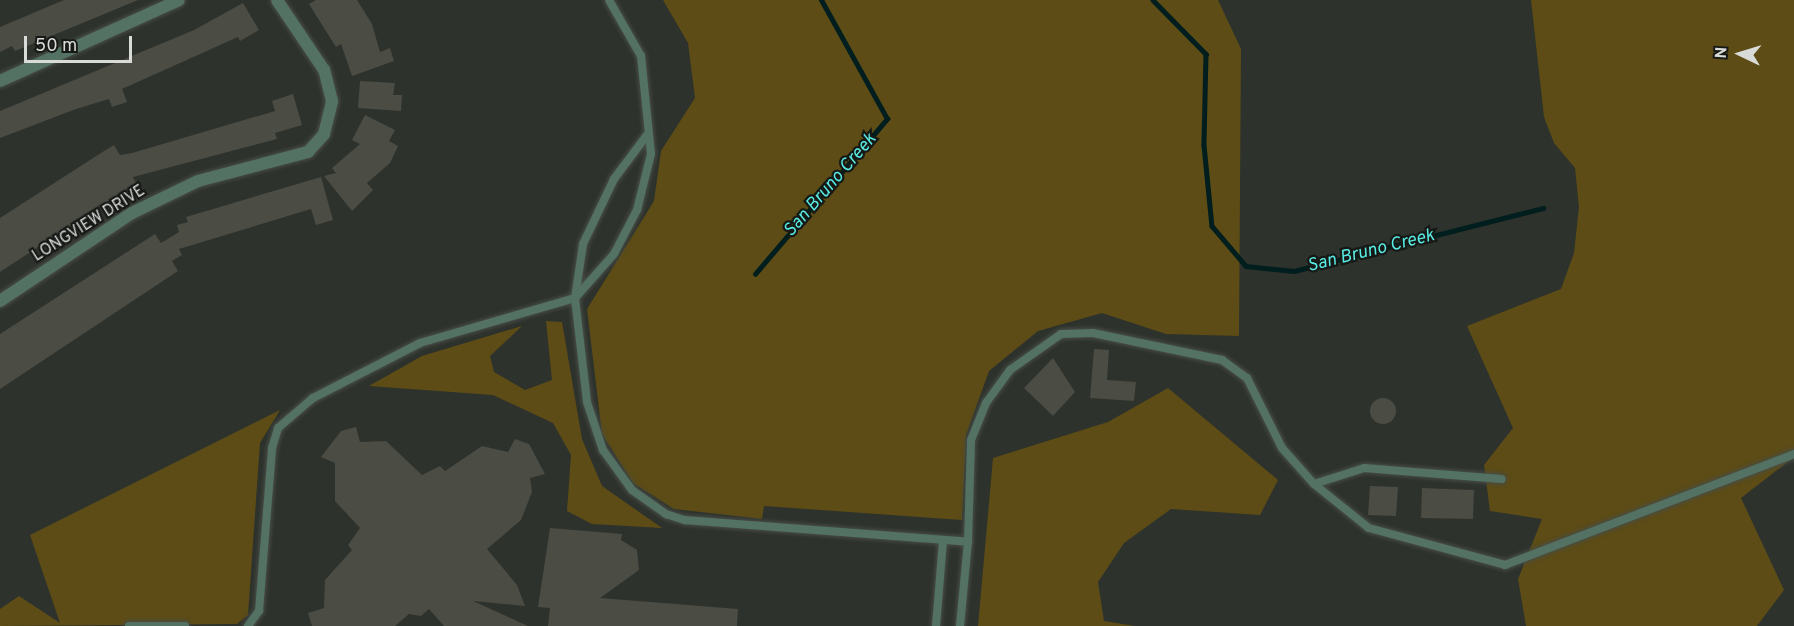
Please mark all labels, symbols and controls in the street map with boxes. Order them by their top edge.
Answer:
scale bar [27,24,135,62]
north arrow [1710,24,1770,84]
text: 50 m [35,35,77,58]
text: N [1712,46,1732,59]
water label: San Bruno Creek [780,130,882,242]
street label: LONGVIEW DRIVE [29,182,149,266]
water label: San Bruno Creek [1305,226,1437,278]

